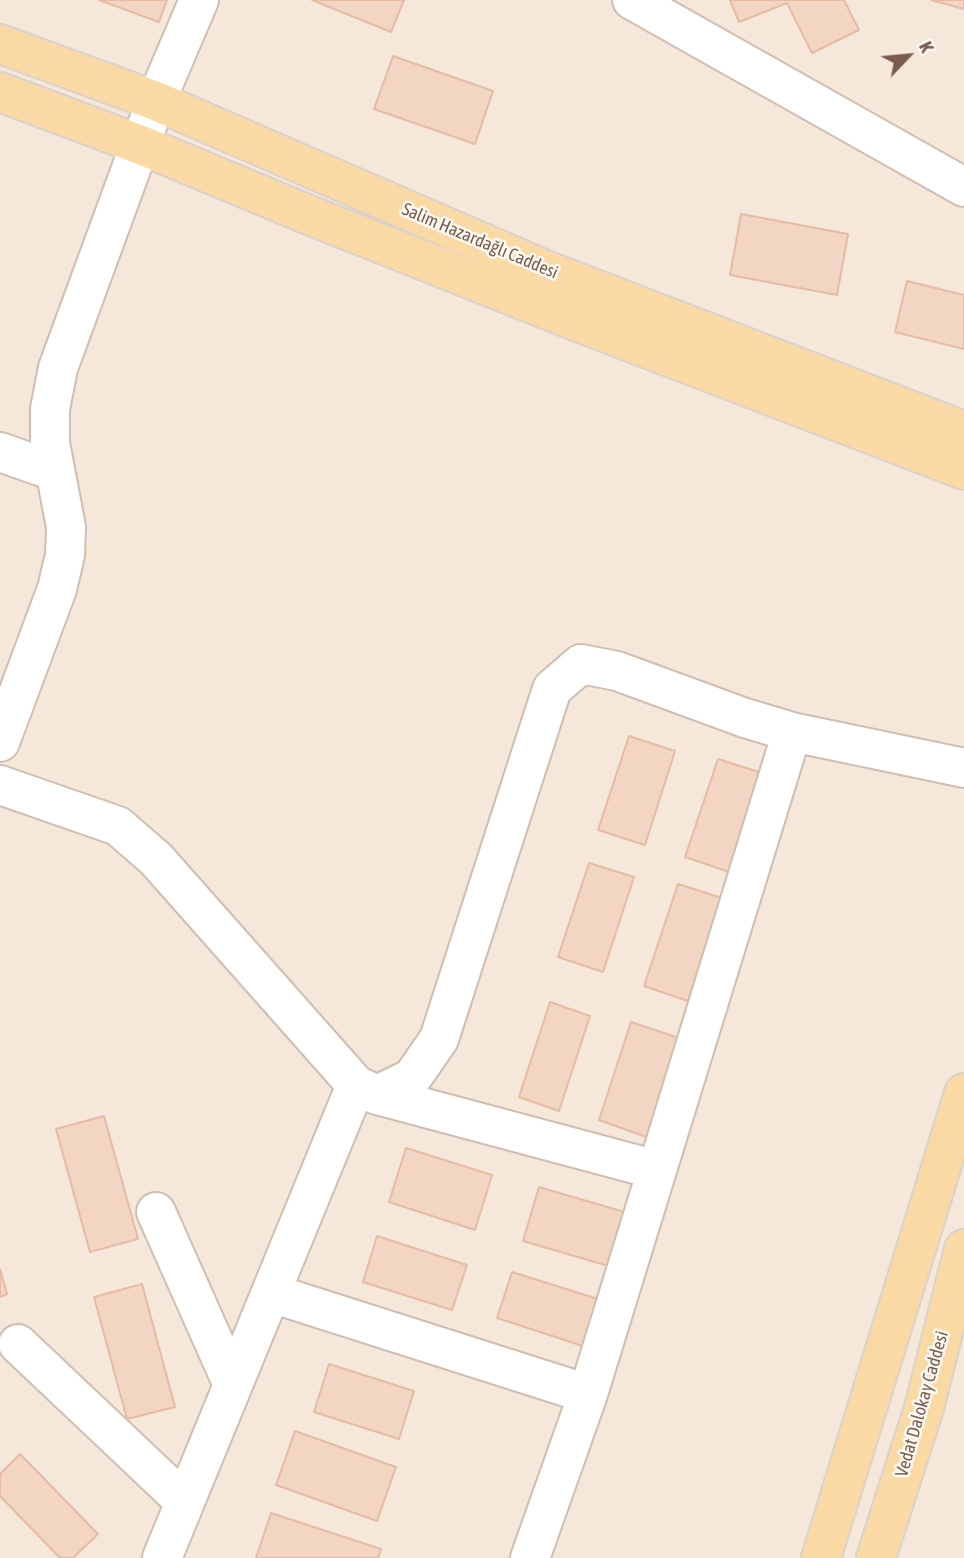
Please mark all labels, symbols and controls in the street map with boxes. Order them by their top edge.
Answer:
north arrow [873,21,943,91]
text: K [915,38,939,56]
street label: Salim Hazardağlı Caddesi [399,198,561,284]
street label: Vedat Dalokay Caddesi [891,1329,953,1479]

